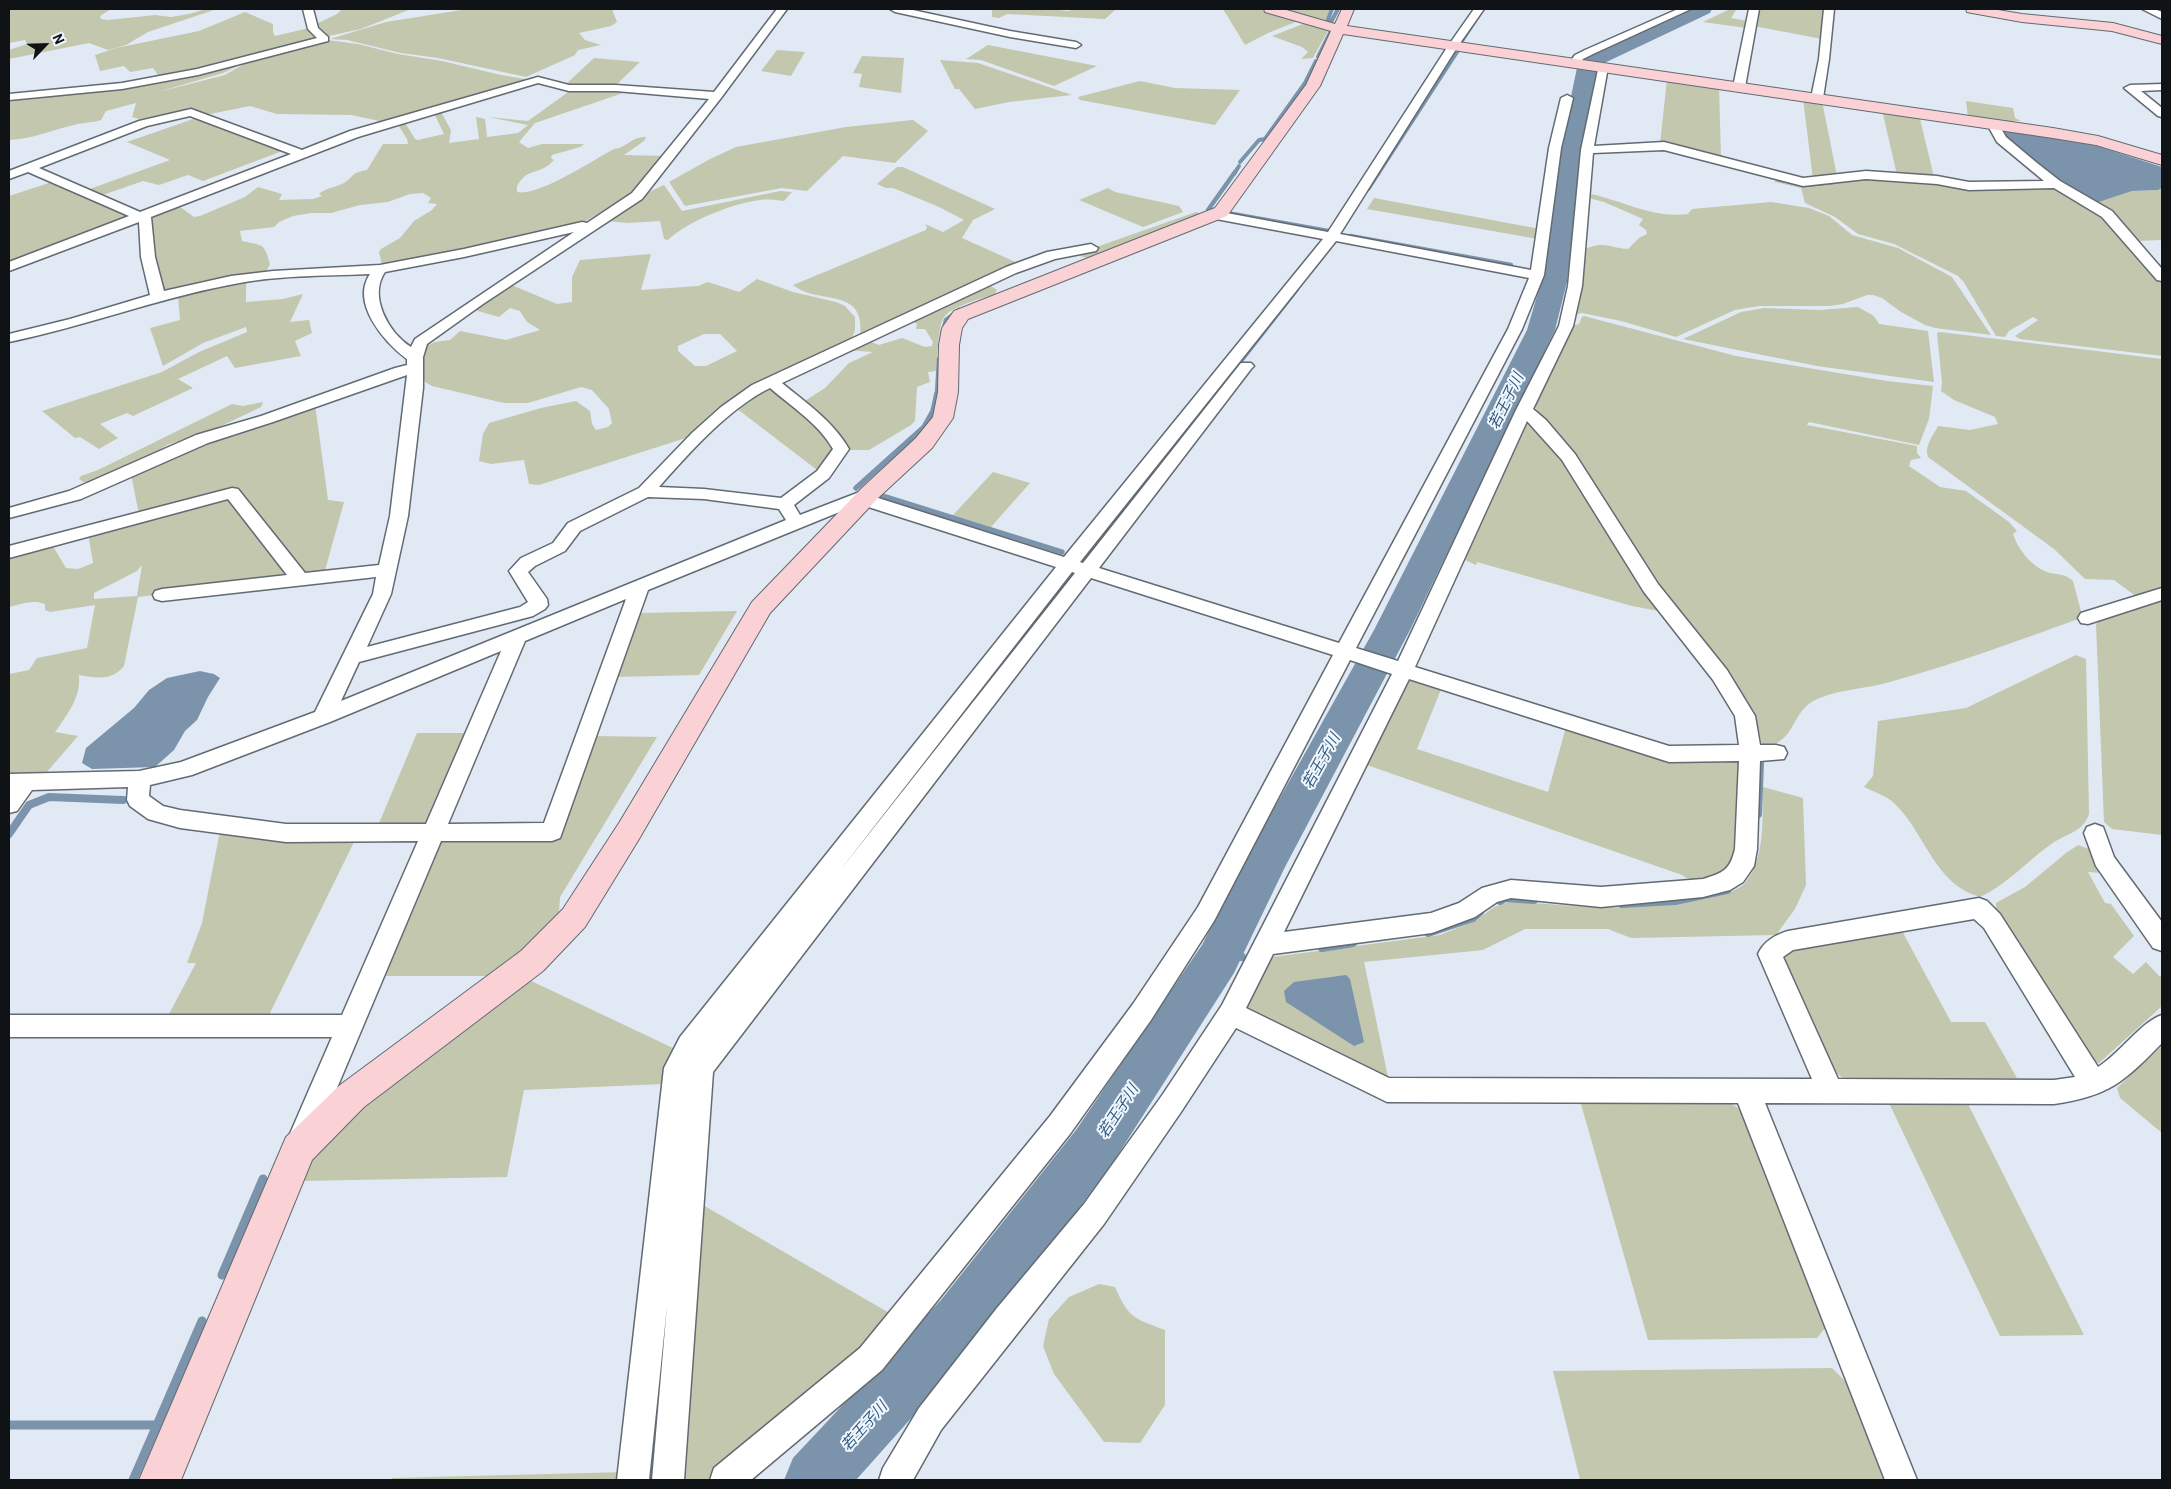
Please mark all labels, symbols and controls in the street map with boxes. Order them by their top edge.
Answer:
north arrow [20,20,70,70]
text: N [50,31,69,46]
water label: 若王子川 [1485,370,1527,432]
water label: 若王子川 [1299,730,1343,792]
water label: 若王子川 [1094,1081,1142,1141]
water label: 若王子川 [837,1398,891,1454]

